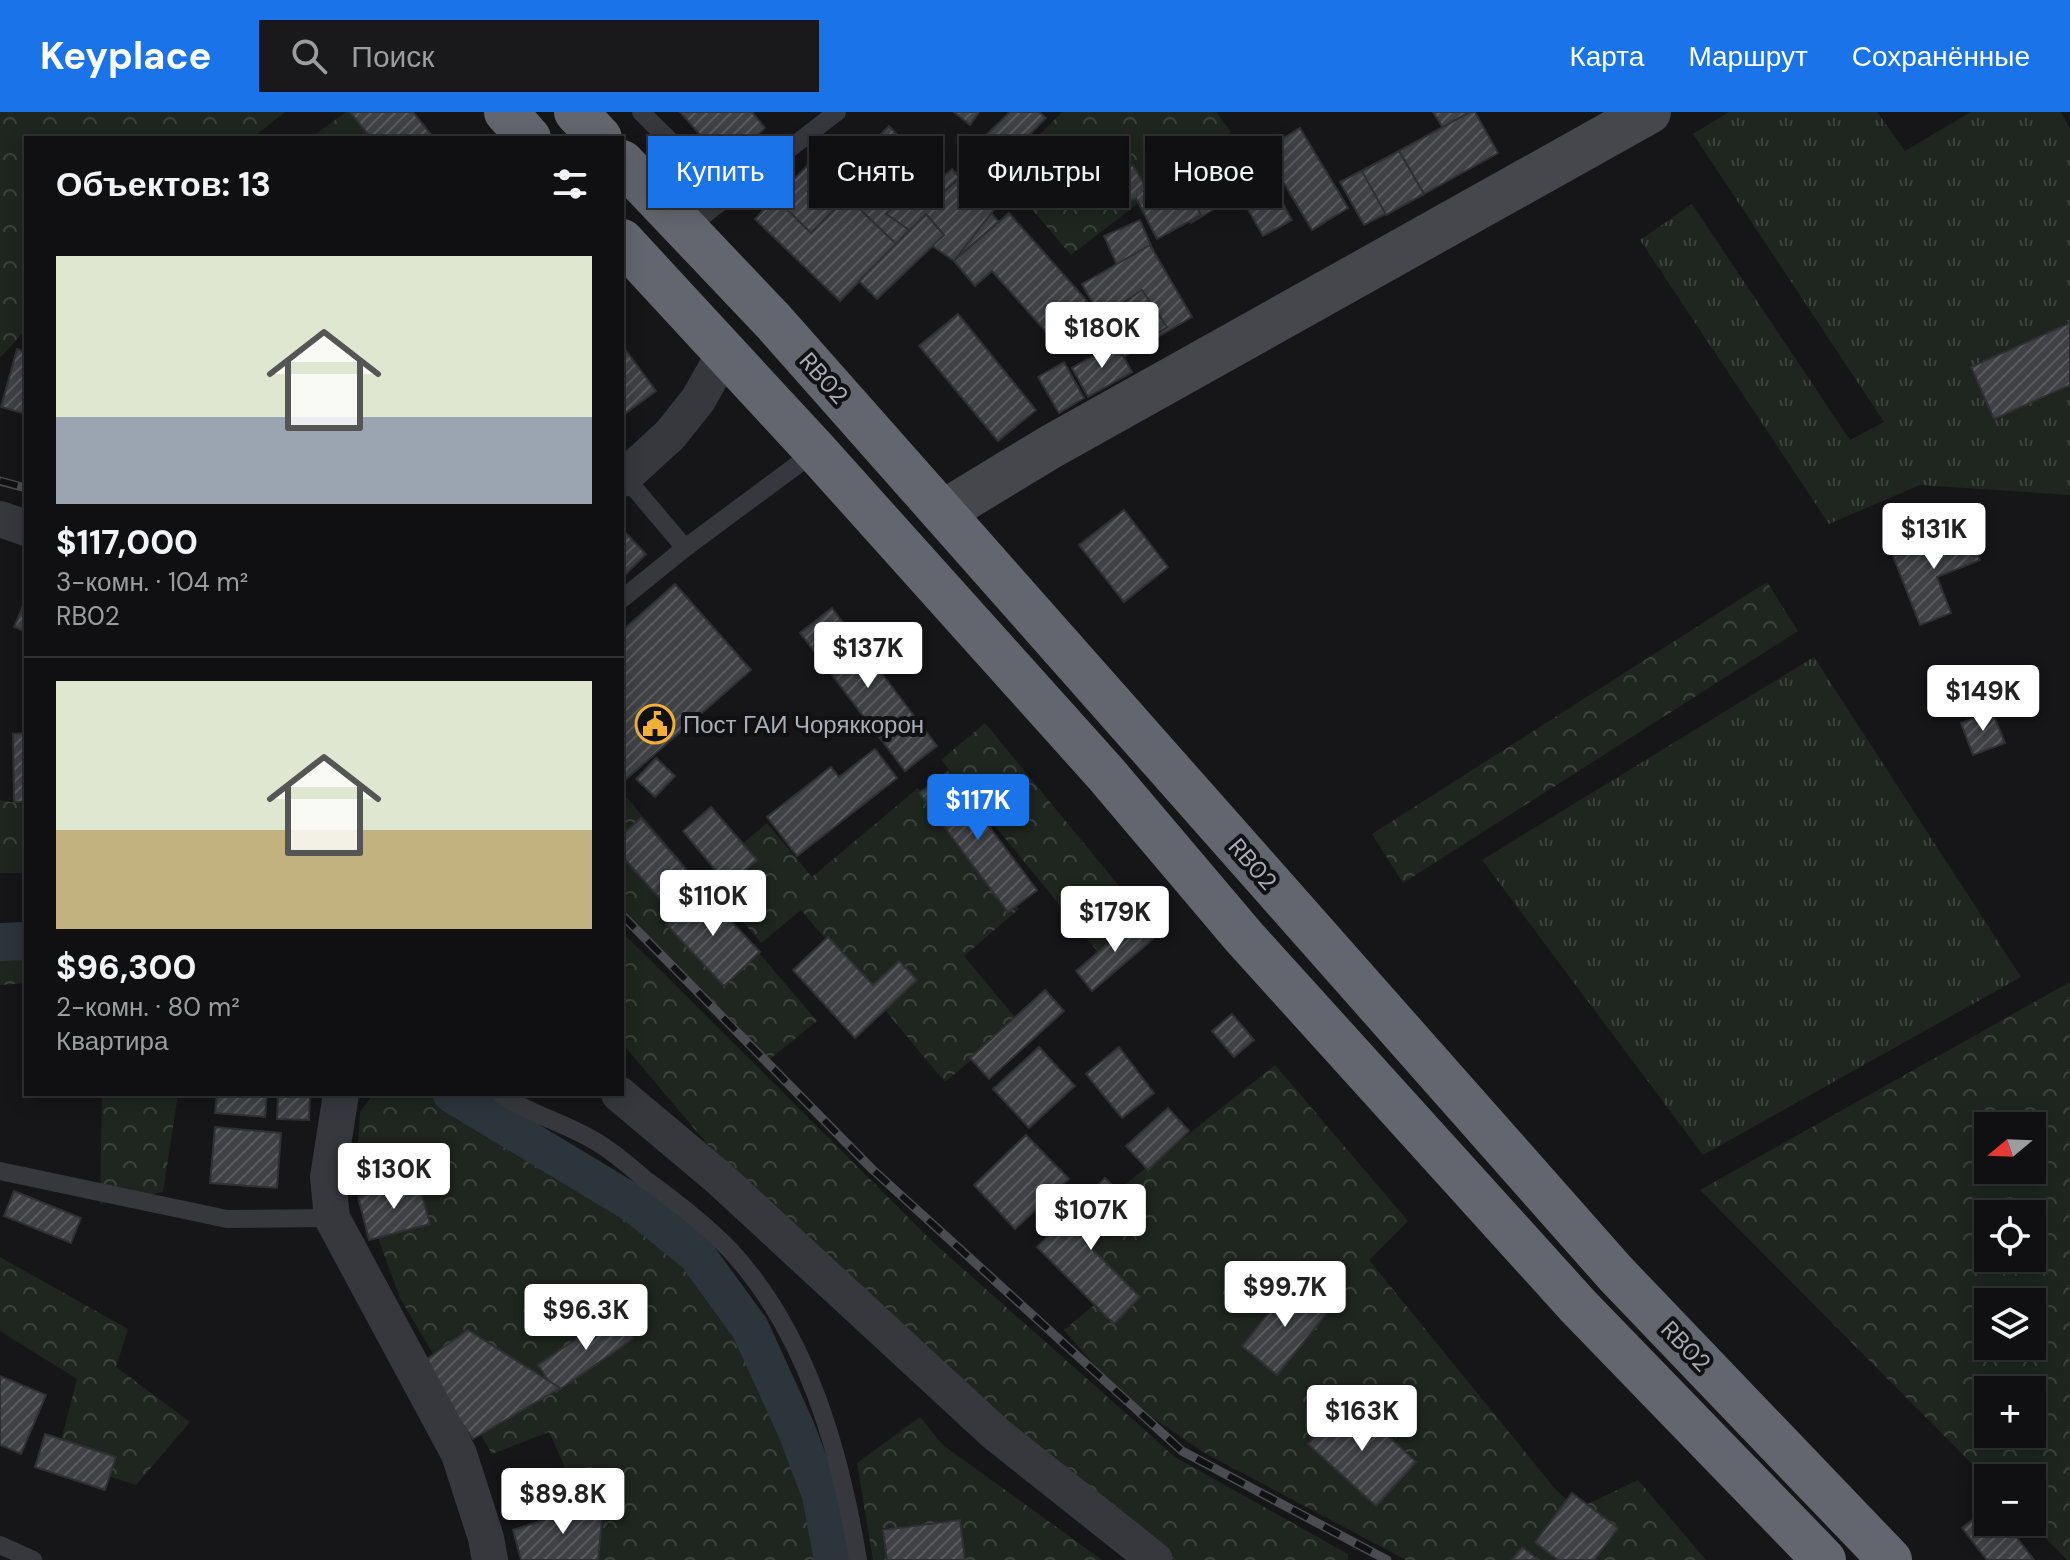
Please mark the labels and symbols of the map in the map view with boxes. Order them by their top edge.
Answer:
pin: $180K [1046,302,1158,370]
street label: RB02 [793,346,855,410]
pin: $131K [1878,503,1990,571]
pin: $137K [812,622,924,690]
pin: $149K [1927,665,2039,733]
public building icon: Пост ГАИ Чоряккорон [634,703,676,745]
place label: Пост ГАИ Чоряккорон [683,709,924,740]
pin: $117K [922,774,1034,842]
street label: RB02 [1222,832,1284,896]
pin: $110K [657,870,769,938]
pin: $179K [1059,886,1171,954]
north arrow [1974,1112,2046,1184]
pin: $130K [338,1143,450,1211]
pin: $107K [1035,1184,1147,1252]
pin: $99.7K [1220,1261,1350,1329]
pin: $96.3K [521,1284,651,1352]
street label: RB02 [1654,1314,1718,1378]
pin: $163K [1306,1385,1418,1453]
pin: $89.8K [498,1468,628,1536]

